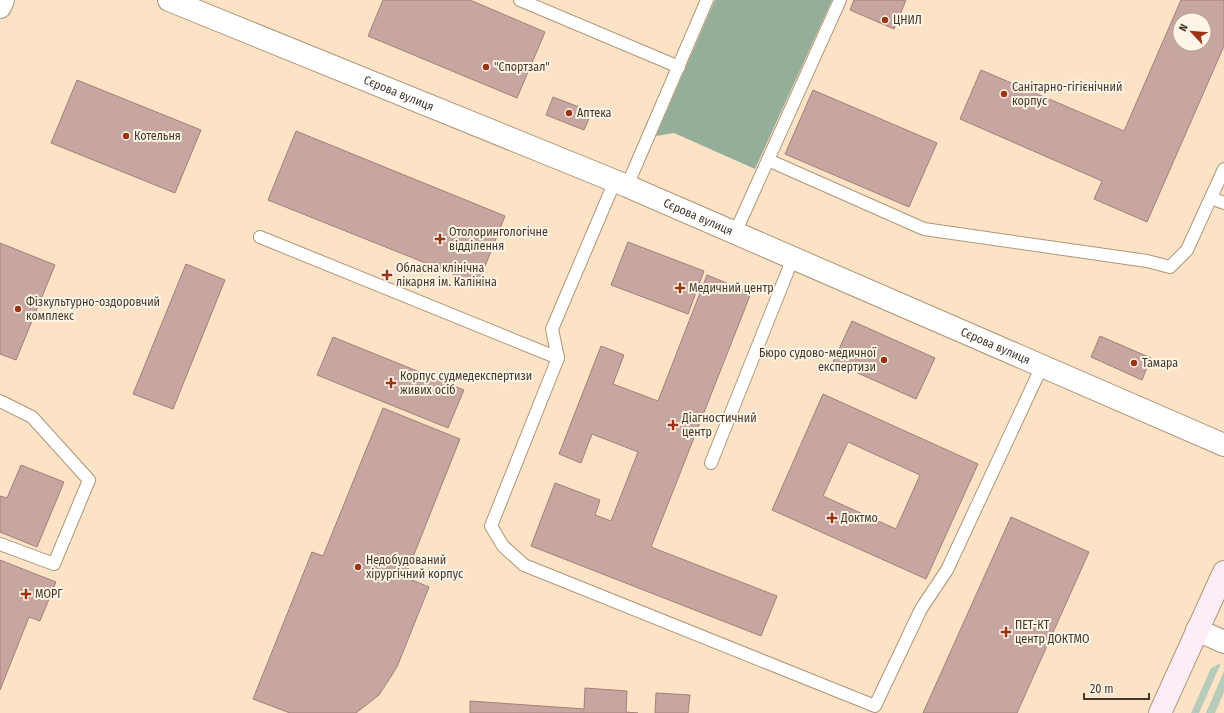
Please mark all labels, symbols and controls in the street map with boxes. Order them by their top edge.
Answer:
north arrow [1172,12,1212,52]
place label: ЦНИЛ [893,13,922,27]
marker: ЦНИЛ [880,15,890,25]
text: N [1176,22,1191,34]
place label: "Спортзал" [494,60,550,74]
marker: "Спортзал" [481,62,491,72]
street label: Сєрова вулиця [362,73,436,114]
place label: Санітарно-гігієнічний корпус [1012,80,1122,108]
marker: Санітарно-гігієнічний корпус [999,89,1009,99]
place label: Аптека [577,106,612,120]
marker: Аптека [564,108,574,118]
place label: Котельня [134,129,181,143]
marker: Котельня [121,131,131,141]
street label: Сєрова вулиця [661,196,735,238]
place label: Отолорингологічне відділення [449,225,548,253]
marker: Отолорингологічне відділення [434,233,446,245]
place label: Обласна клінічна лікарня ім. Калініна [396,261,497,289]
marker: Обласна клінічна лікарня ім. Калініна [381,269,393,281]
place label: Медичний центр [689,281,774,295]
marker: Медичний центр [674,282,686,294]
place label: Фізкультурно-оздоровчий комплекс [26,295,160,323]
marker: Фізкультурно-оздоровчий комплекс [13,304,23,314]
street label: Сєрова вулиця [959,325,1032,367]
place label: Бюро судово-медичної експертизи [759,346,877,374]
marker: Бюро судово-медичної експертизи [879,355,889,365]
place label: Тамара [1142,356,1178,370]
marker: Тамара [1129,358,1139,368]
place label: Корпус судмедекспертизи живих осіб [400,369,532,397]
marker: Корпус судмедекспертизи живих осіб [385,377,397,389]
place label: Діагностичний центр [681,411,757,439]
marker: Діагностичний центр [667,419,679,431]
place label: Доктмо [840,511,878,525]
marker: Доктмо [826,512,838,524]
place label: Недобудований хірургічний корпус [366,553,463,581]
marker: Недобудований хірургічний корпус [353,562,363,572]
place label: МОРГ [35,587,63,601]
marker: МОРГ [20,588,32,600]
place label: ПЕТ-КТ центр ДОКТМО [1015,618,1090,646]
marker: ПЕТ-КТ центр ДОКТМО [1000,626,1012,638]
scale bar [1084,675,1149,701]
text: 20 m [1090,682,1114,696]

